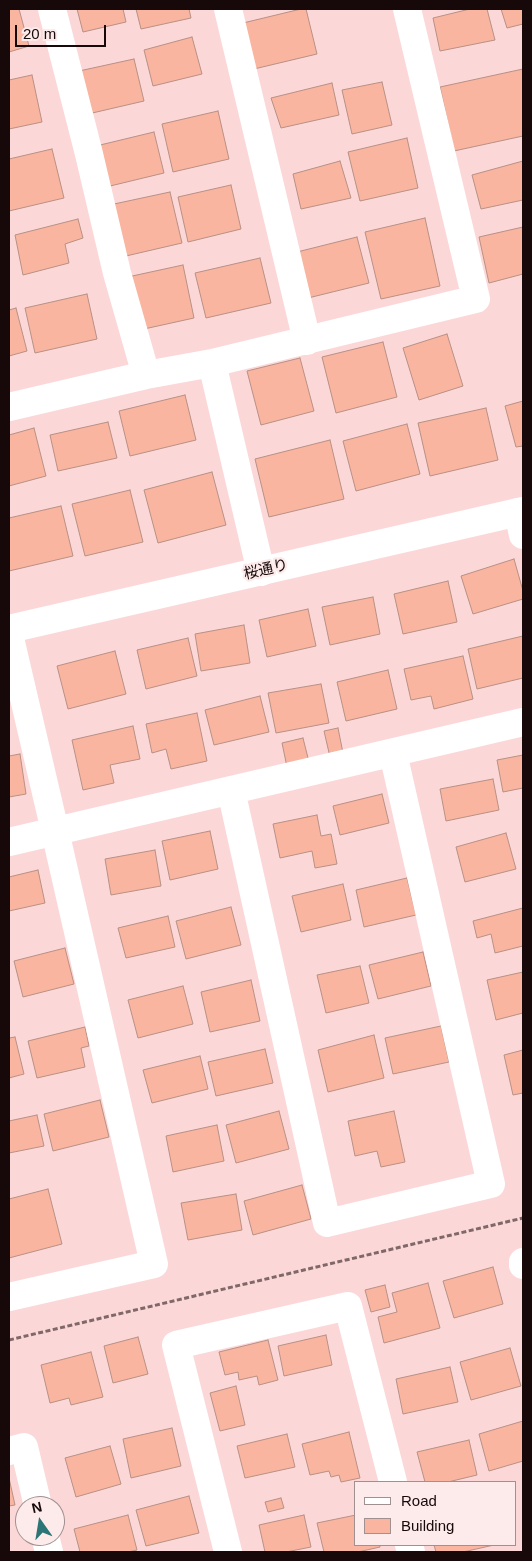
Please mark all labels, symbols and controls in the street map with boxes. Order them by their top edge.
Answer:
scale bar [18,15,109,47]
text: 20 m [23,25,56,42]
street label: 桜通り [242,556,290,584]
legend [354,1481,517,1546]
text: Road [401,1492,437,1509]
north arrow [15,1496,65,1546]
text: N [30,1498,44,1516]
text: Building [401,1517,454,1534]

